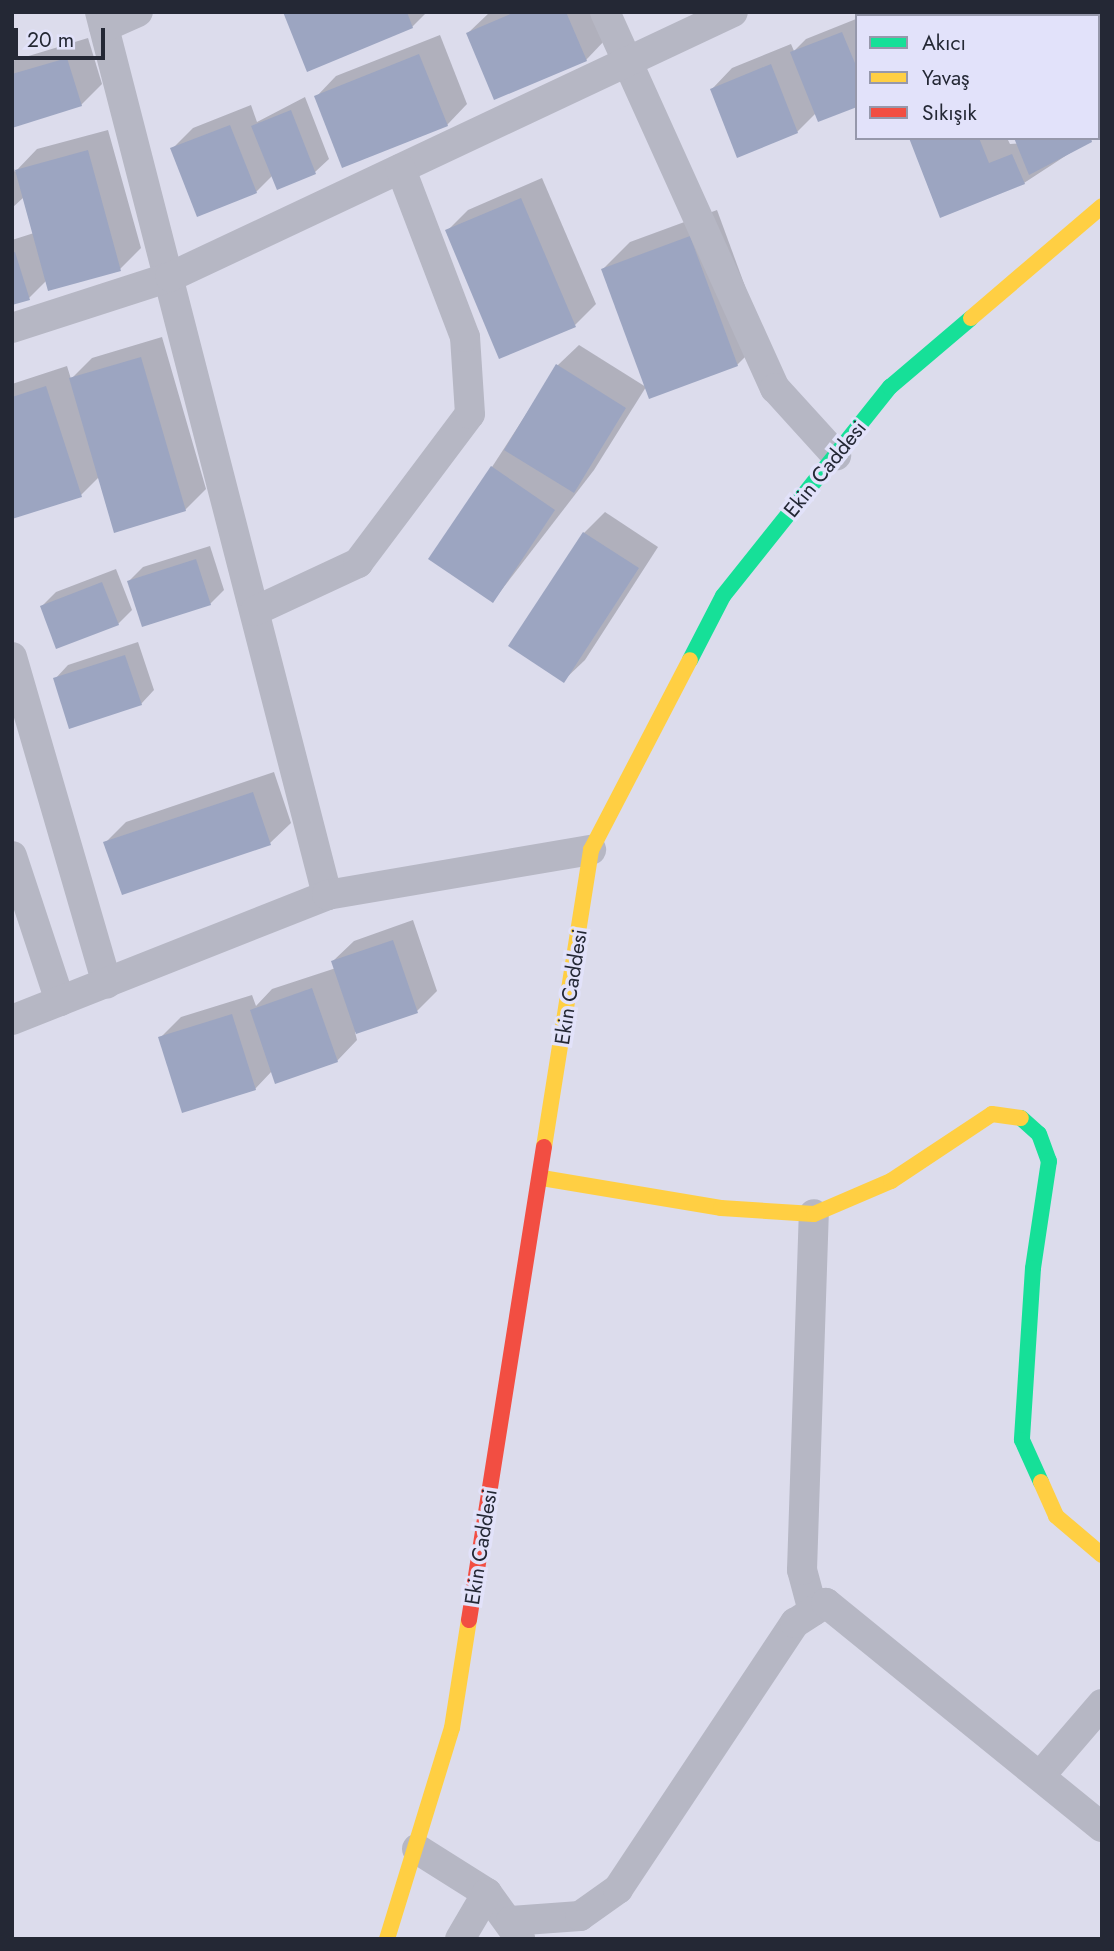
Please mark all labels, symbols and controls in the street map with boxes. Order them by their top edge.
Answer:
scale bar [18,14,108,58]
legend [855,14,1100,140]
text: 20 m [27,25,74,55]
text: Akıcı [922,28,966,58]
text: Yavaş [922,63,969,93]
text: Sıkışık [922,98,977,128]
street label: Ekin Caddesi [778,416,872,522]
street label: Ekin Caddesi [549,927,593,1047]
street label: Ekin Caddesi [459,1487,503,1607]

